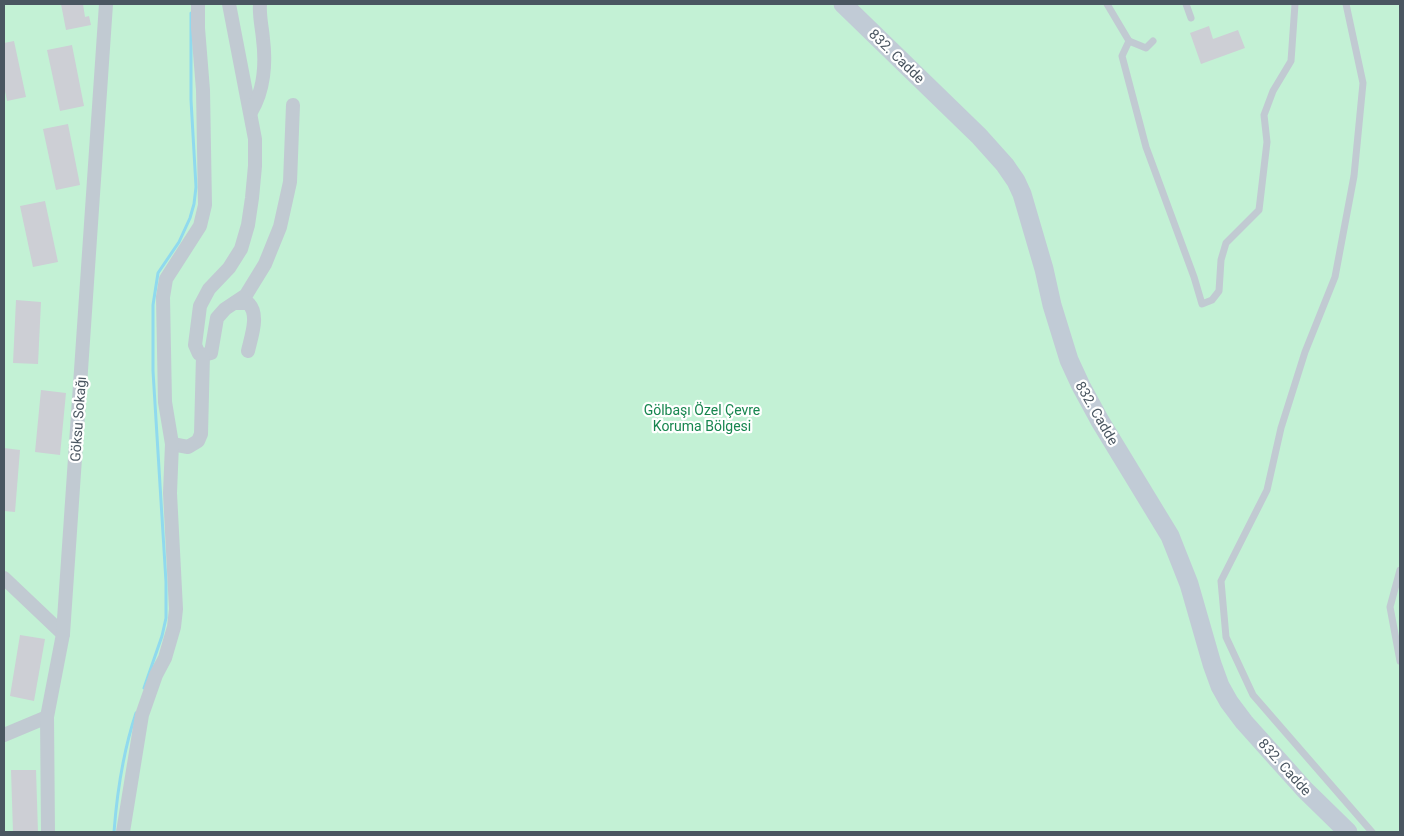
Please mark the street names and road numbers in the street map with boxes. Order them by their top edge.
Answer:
street label: 832. Cadde [866,26,928,86]
street label: Göksu Sokağı [67,376,89,462]
street label: 832. Cadde [1072,378,1122,448]
street label: 832. Cadde [1255,735,1315,799]

